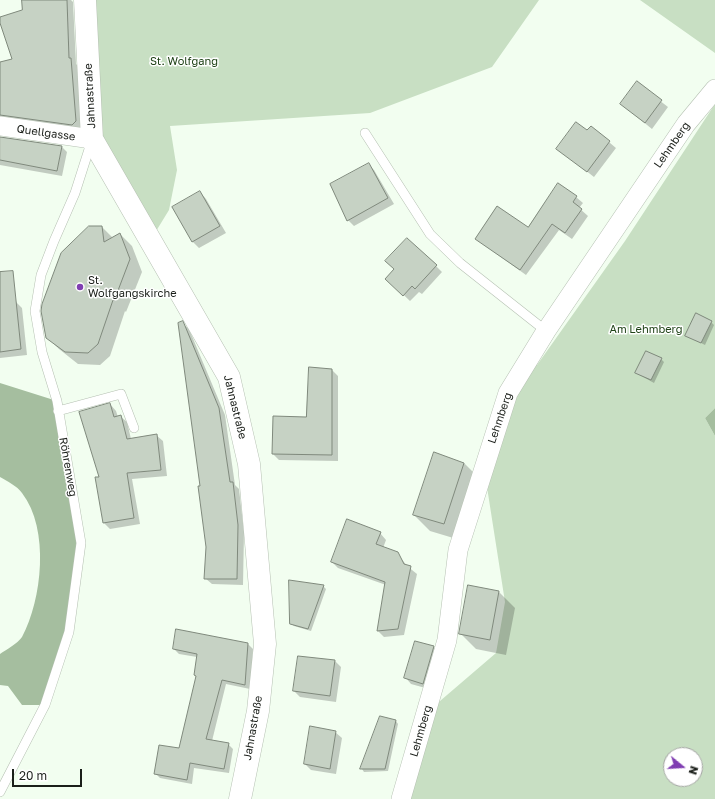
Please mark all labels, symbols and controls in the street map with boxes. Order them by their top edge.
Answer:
park label: St. Wolfgang [150,55,218,69]
street label: Jahnastraße [82,63,98,129]
street label: Lehmberg [651,119,693,171]
street label: Quellgasse [16,122,76,144]
place label: St. Wolfgangskirche [88,274,177,300]
marker: St. Wolfgangskirche [75,282,85,292]
park label: Am Lehmberg [610,323,682,337]
street label: Jahnastraße [221,374,249,440]
street label: Lehmberg [485,391,515,445]
street label: Röhrenweg [56,436,80,498]
street label: Jahnastraße [241,695,265,761]
street label: Lehmberg [407,704,435,758]
north arrow [663,747,703,787]
scale bar [14,761,84,787]
text: N [686,765,701,777]
text: 20 m [19,768,47,783]

